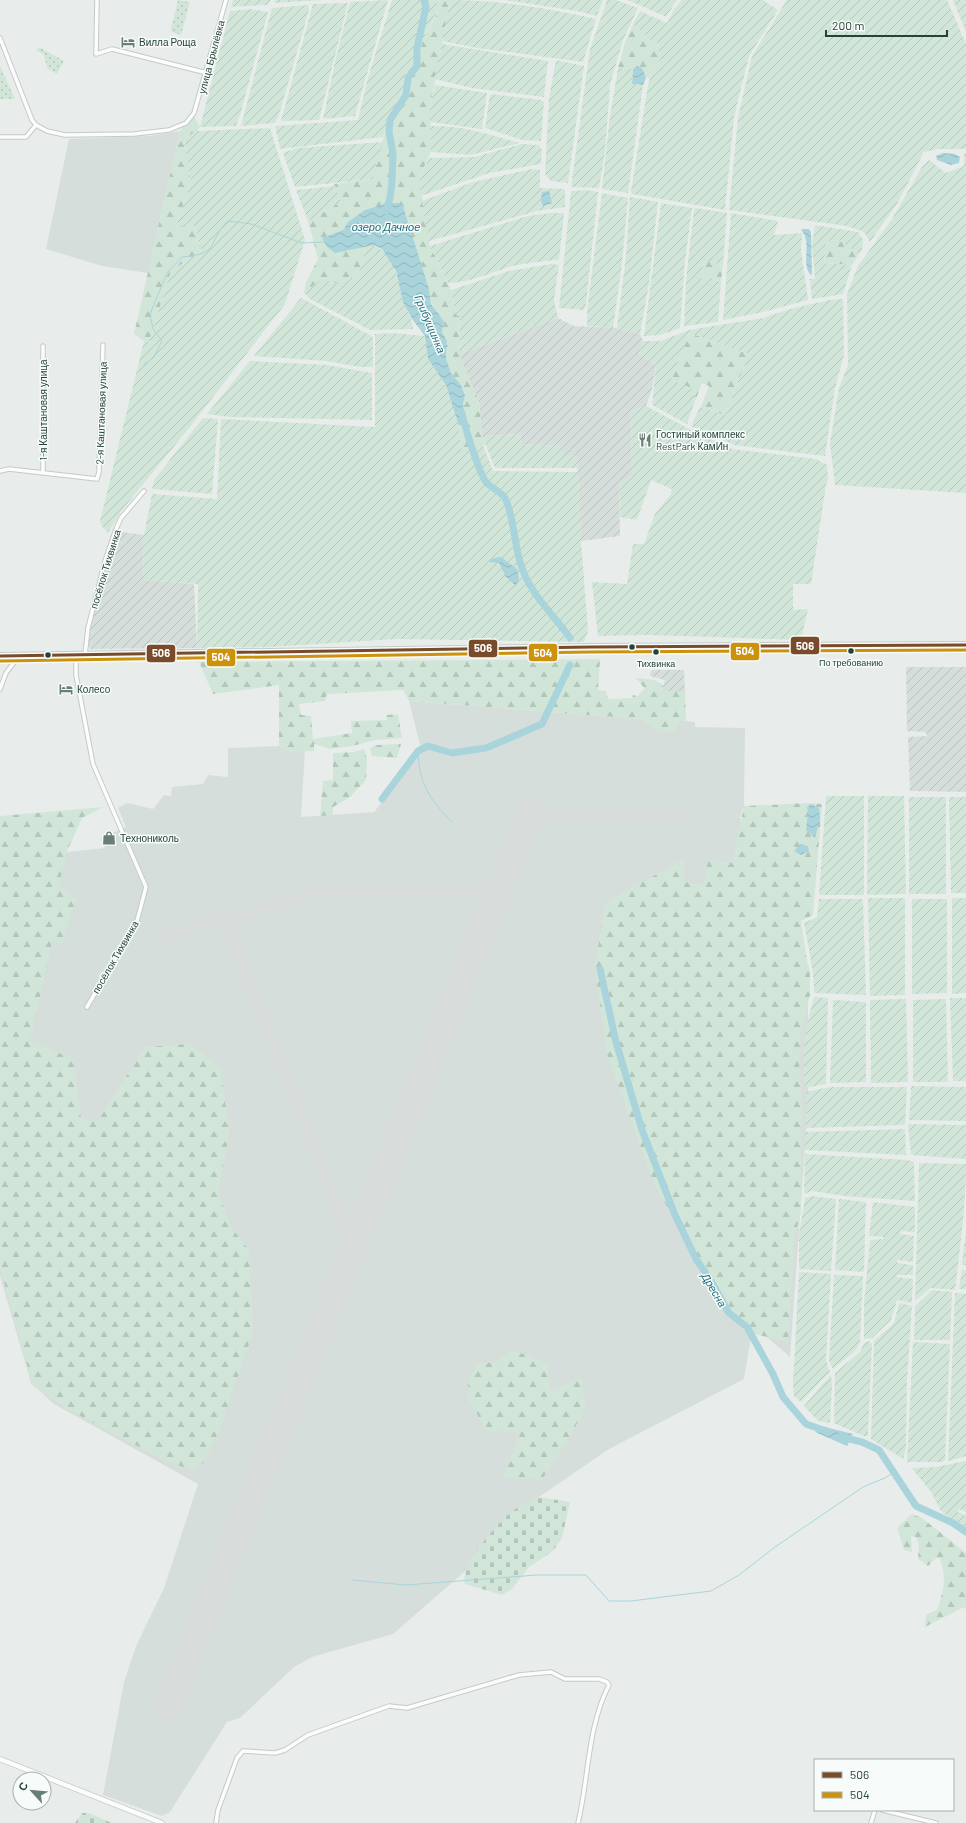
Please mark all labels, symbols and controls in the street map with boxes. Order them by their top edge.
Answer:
scale bar [826,12,947,38]
street label: улица Брылёвка [195,18,227,95]
text: 200 m [832,18,864,32]
hotel icon: Вилла Роща [120,34,136,50]
place label: Вилла Роща [139,36,197,48]
water label: озеро Дачное [352,220,420,233]
water label: Грибущинка [412,293,449,355]
street label: 1-я Каштановая улица [37,359,49,461]
street label: 2-я Каштановая улица [93,361,109,465]
place label: Гостиный комплекс RestPark КамИн [656,428,745,452]
restaurant icon: Гостиный комплекс RestPark КамИн [637,432,653,448]
street label: посёлок Тихвинка [87,528,123,610]
line badge: 506 [790,636,820,655]
line badge: 506 [468,639,498,658]
text: 506 [796,639,814,652]
text: 506 [474,641,492,654]
unlabelled marker [627,642,637,652]
line badge: 504 [730,642,760,661]
line badge: 504 [528,643,558,662]
line badge: 506 [146,644,176,663]
text: 504 [736,644,755,657]
text: 506 [152,646,170,659]
text: 504 [534,646,553,659]
marker: По требованию [846,646,856,656]
marker: Тихвинка [651,647,661,657]
line badge: 504 [206,648,236,667]
unlabelled marker [43,650,53,660]
text: 504 [212,650,231,663]
place label: По требованию [819,657,883,668]
place label: Тихвинка [637,658,675,669]
hotel icon: Колесо [58,681,74,697]
place label: Колесо [77,683,111,695]
shop icon: Технониколь [101,830,117,846]
place label: Технониколь [120,832,179,844]
street label: посёлок Тихвинка [89,918,141,996]
water label: Дресна [698,1269,730,1309]
legend [814,1759,954,1811]
text: 506 [850,1767,869,1781]
north arrow [12,1771,52,1811]
text: С [15,1780,30,1793]
text: 504 [850,1787,870,1801]

